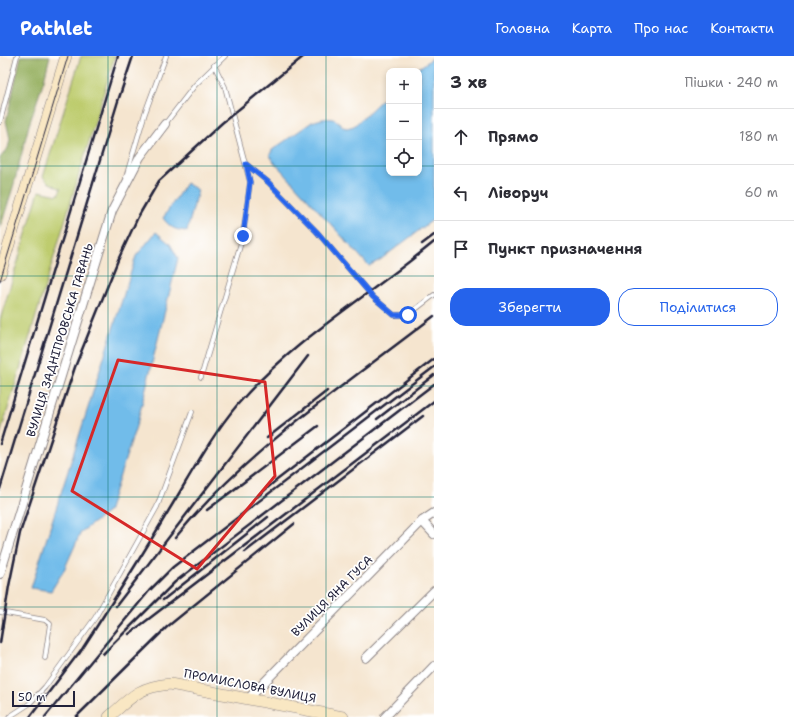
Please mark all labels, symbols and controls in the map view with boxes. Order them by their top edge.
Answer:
text: Pathlet [20,16,92,41]
text: Головна [495,19,550,37]
text: Карта [572,19,612,37]
text: Про нас [634,19,688,37]
text: Контакти [710,19,774,37]
map controls [386,68,422,176]
button: + [386,68,422,104]
text: 3 хв [450,71,487,93]
text: Пішки · 240 m [685,74,778,91]
button: − [386,104,422,140]
icon: ahead [450,126,472,148]
text: Прямо [488,127,538,147]
text: 180 m [739,128,778,145]
button: locate [386,140,422,176]
icon: left [450,182,472,204]
text: Ліворуч [488,183,548,203]
text: 60 m [745,184,778,201]
route end [234,227,252,245]
icon: arrive [450,238,472,260]
text: Пункт призначення [488,239,643,259]
street label: ВУЛИЦЯ ЗАДНІПРОВСЬКА ГАВАНЬ [23,241,97,439]
button: Зберегти [450,288,610,326]
button: Поділитися [618,288,778,326]
route start [399,306,417,324]
street label: ВУЛИЦЯ ЯНА ГУСА [288,552,376,640]
street label: ПРОМИСЛОВА ВУЛИЦЯ [183,665,317,707]
scale bar [12,689,75,708]
text: 50 m [18,690,46,705]

